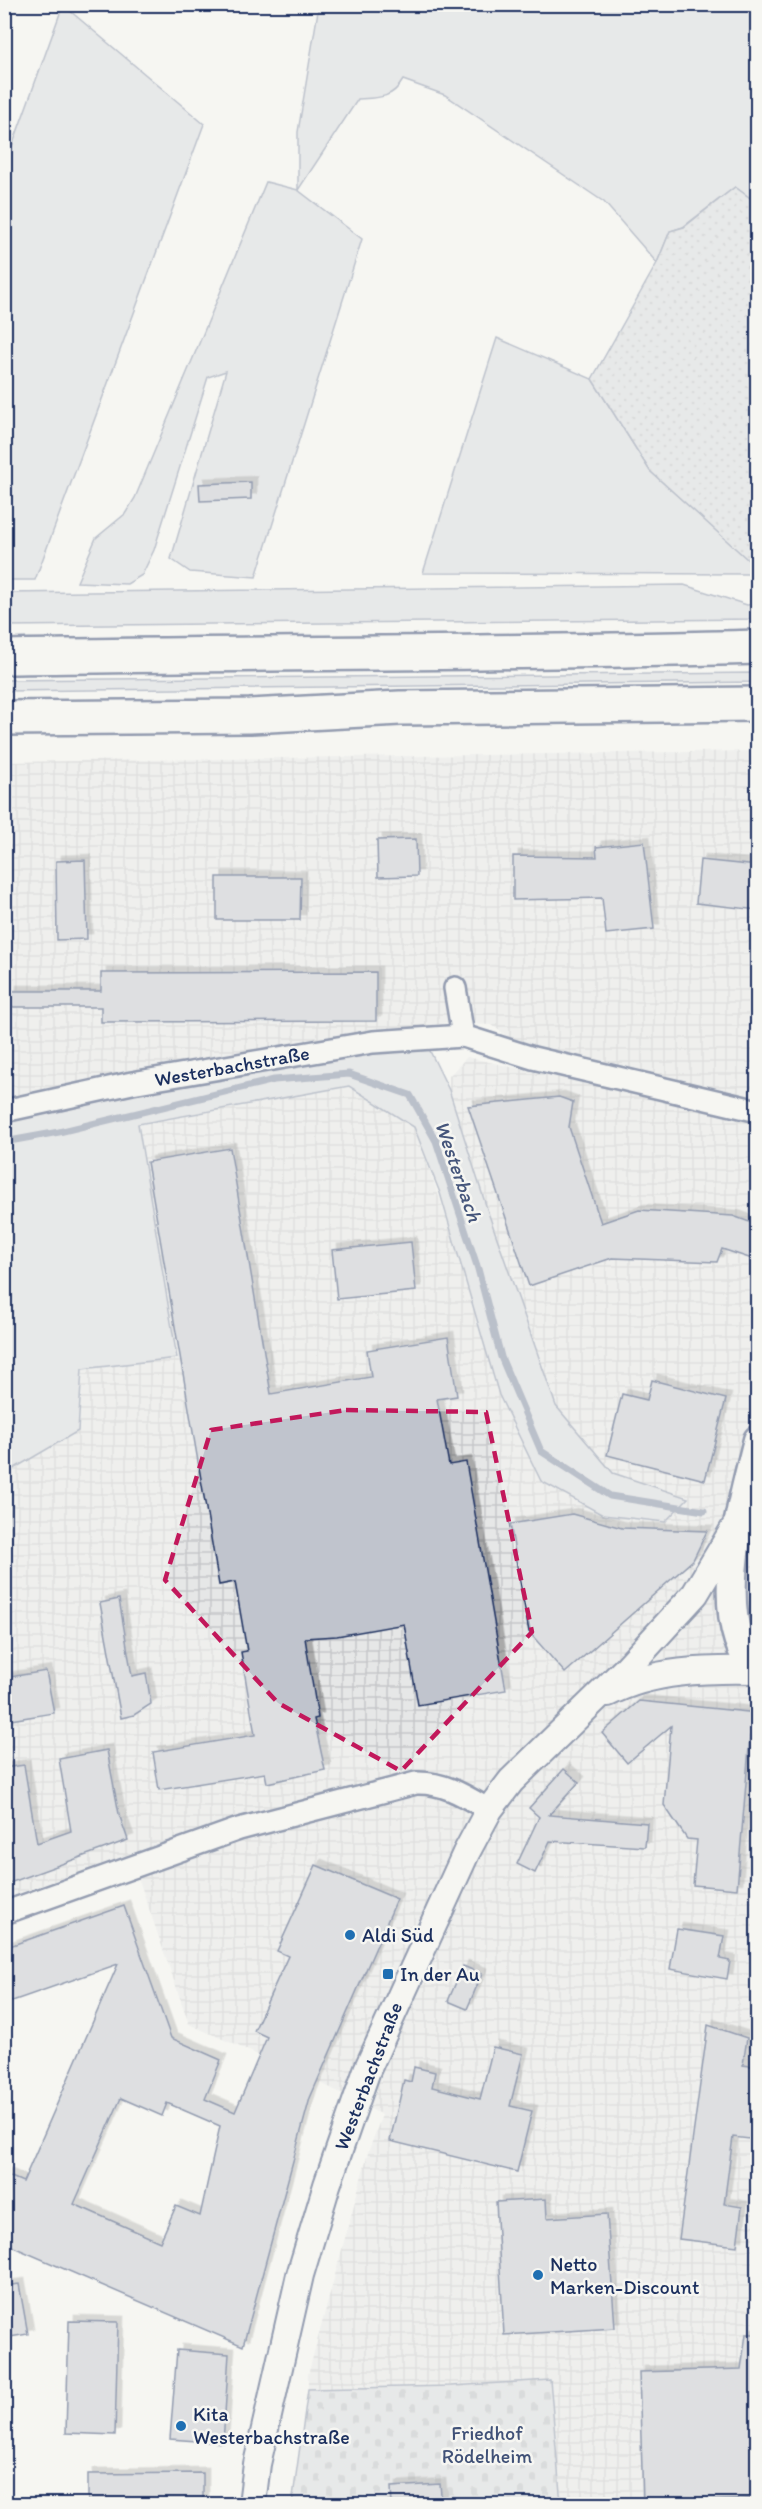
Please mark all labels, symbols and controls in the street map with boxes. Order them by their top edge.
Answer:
street label: Westerbachstraße [153,1041,311,1091]
water label: Westerbach [430,1117,488,1226]
place label: Aldi Süd [362,1923,434,1947]
marker: Aldi Süd [343,1928,357,1942]
place label: In der Au [400,1962,480,1986]
marker: In der Au [381,1967,395,1981]
street label: Westerbachstraße [329,1999,407,2153]
place label: Netto Marken-Discount [550,2252,699,2299]
marker: Netto Marken-Discount [531,2268,545,2282]
place label: Kita Westerbachstraße [193,2402,350,2449]
marker: Kita Westerbachstraße [174,2419,188,2433]
park label: Friedhof Rödelheim [442,2421,532,2468]

